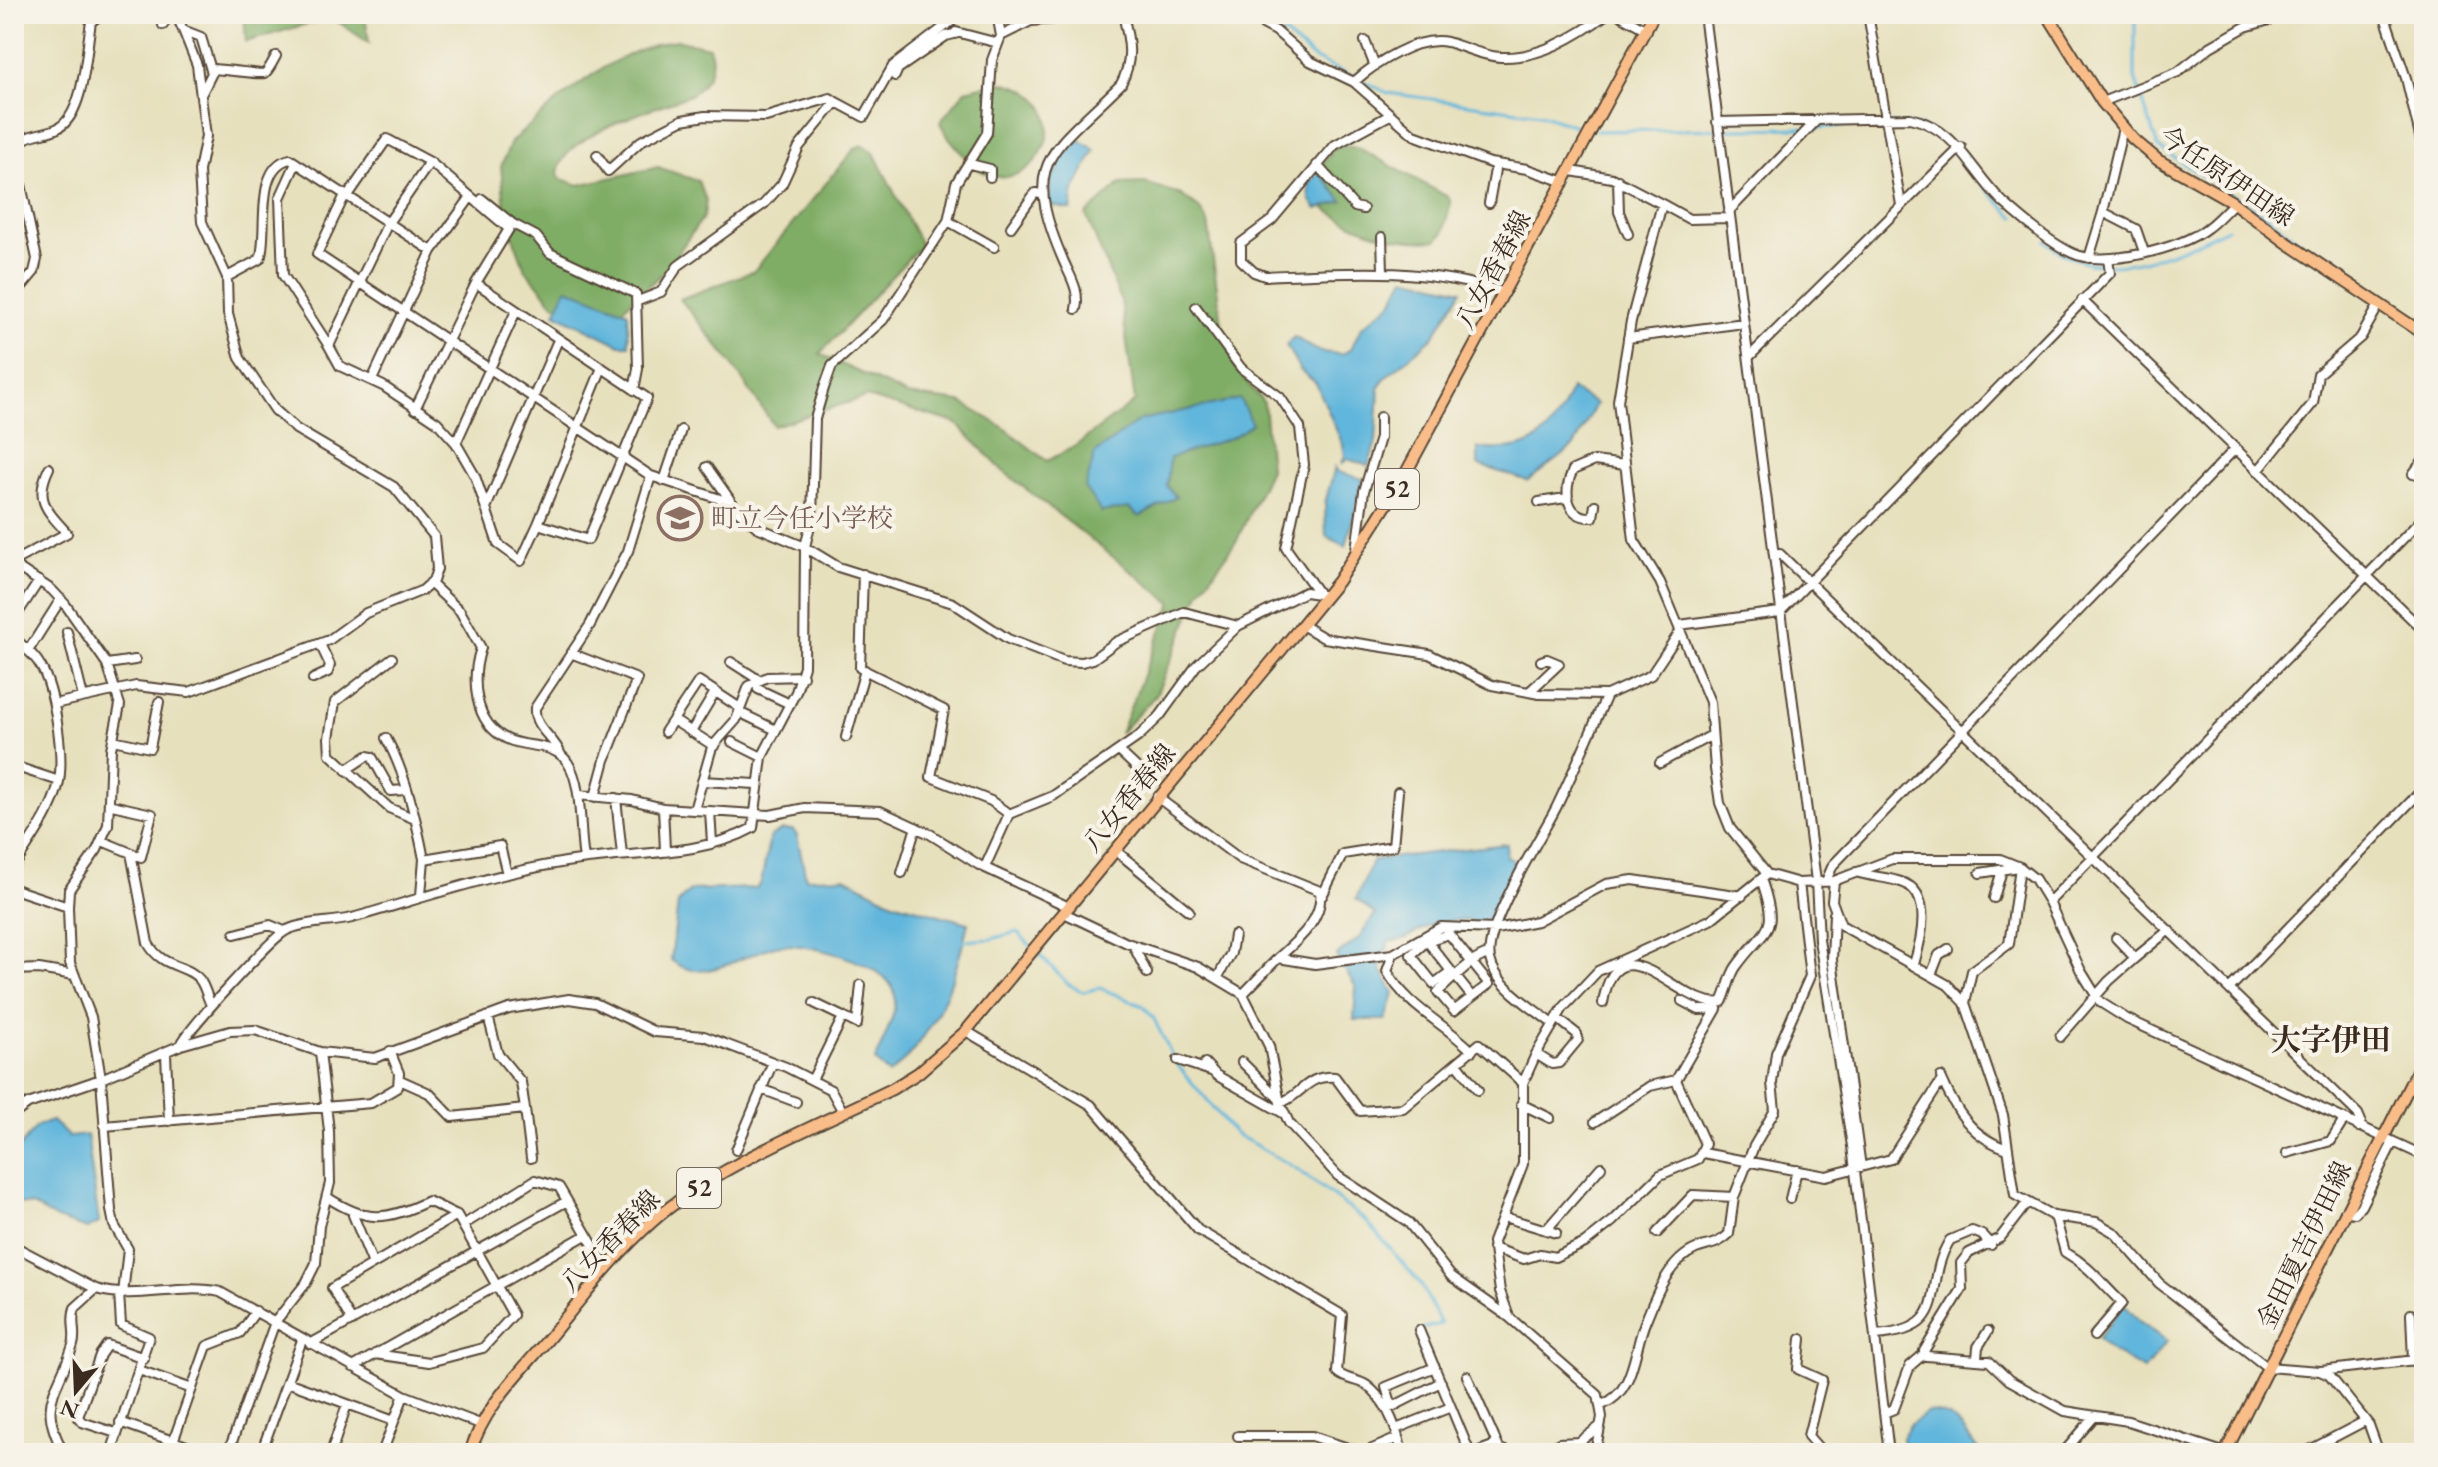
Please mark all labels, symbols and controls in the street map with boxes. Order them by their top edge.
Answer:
street label: 今任原伊田線 [2153,118,2301,234]
street label: 八女香春線 [1447,205,1539,335]
road number: 52 [1375,469,1419,509]
school or university icon: 町立今任小学校 [656,494,704,542]
place label: 町立今任小学校 [711,501,893,535]
street label: 八女香春線 [1075,737,1183,859]
district label: 大字伊田 [2271,1020,2391,1059]
street label: 金田夏吉伊田線 [2249,1156,2359,1334]
road number: 52 [677,1168,721,1208]
street label: 八女香春線 [553,1182,667,1300]
north arrow [36,1351,116,1431]
text: N [56,1393,83,1426]

